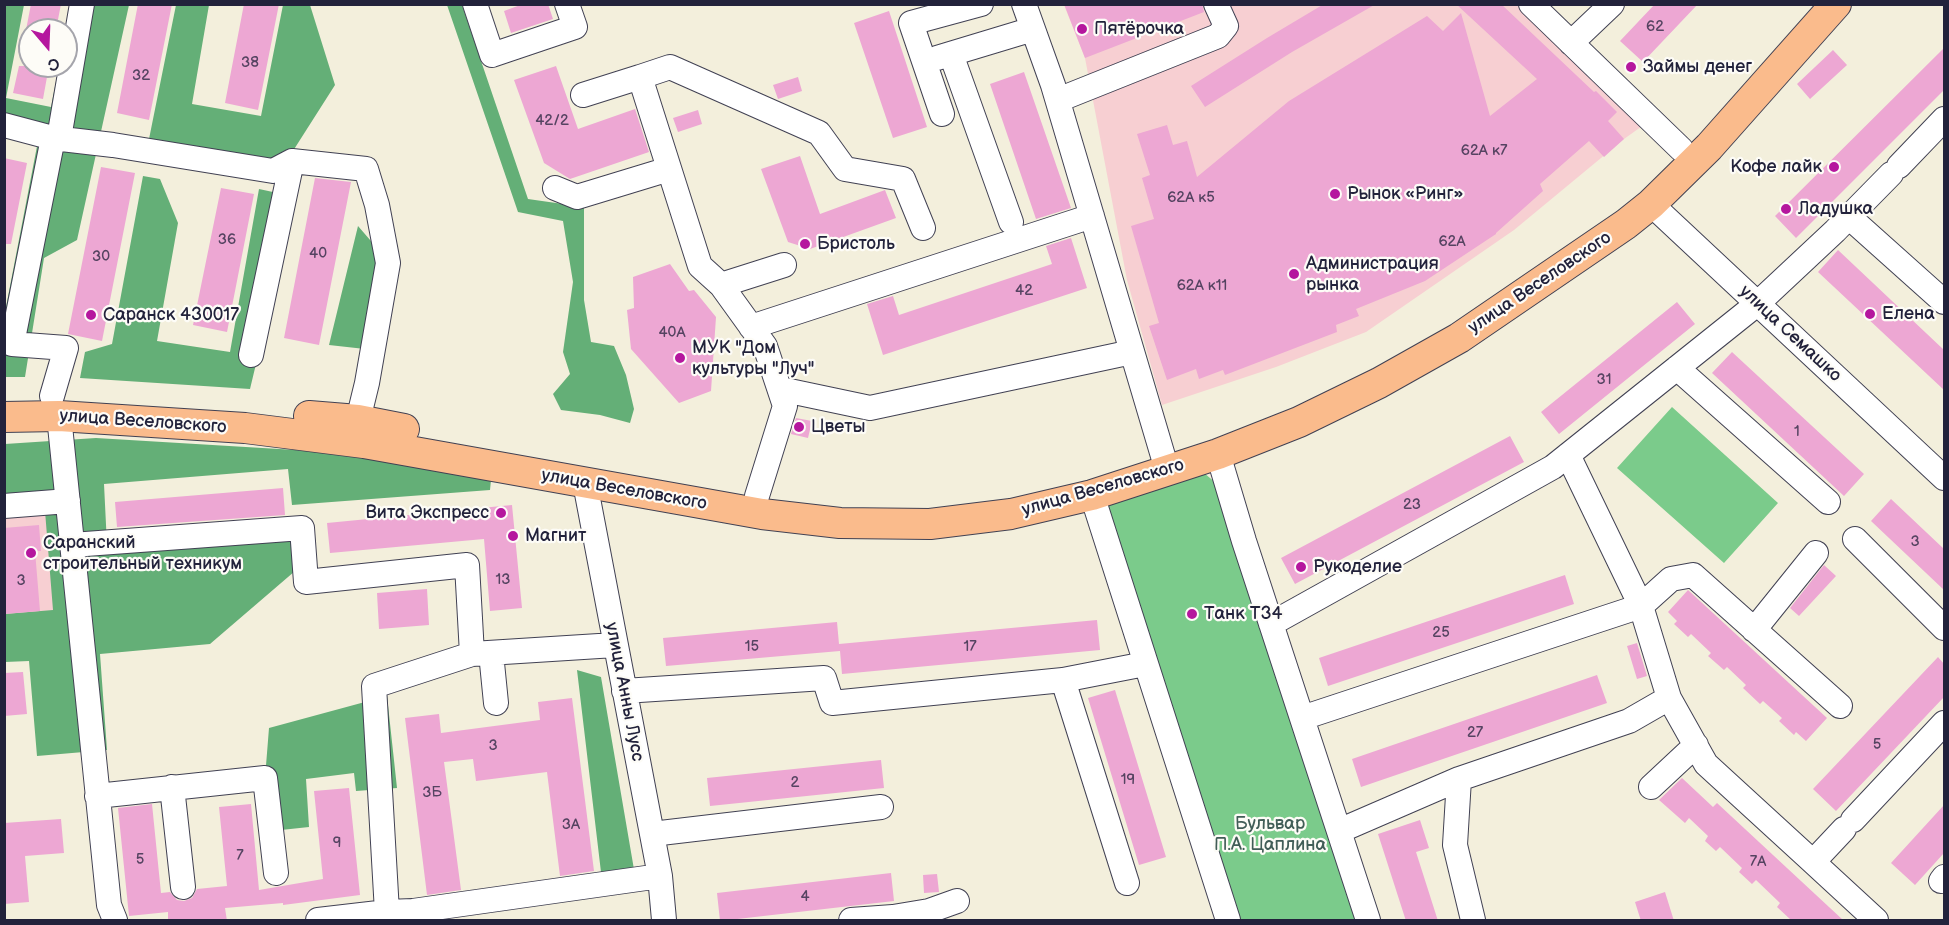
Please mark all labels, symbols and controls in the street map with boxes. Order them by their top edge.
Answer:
north arrow [18,18,78,78]
place label: Пятёрочка [1094,18,1184,40]
house number: 62 [1646,18,1664,36]
marker: Пятёрочка [1075,22,1089,36]
text: С [45,53,62,74]
house number: 38 [241,54,259,72]
place label: Займы денег [1643,56,1752,78]
marker: Займы денег [1624,60,1638,74]
house number: 32 [132,67,150,85]
house number: 42/2 [535,112,569,130]
house number: 62А к7 [1461,142,1507,160]
place label: Кофе лайк [1730,156,1822,178]
marker: Кофе лайк [1827,160,1841,174]
place label: Рынок «Ринг» [1347,183,1464,205]
marker: Рынок «Ринг» [1328,187,1342,201]
house number: 62А к5 [1167,189,1215,207]
place label: Ладушка [1798,198,1873,220]
marker: Ладушка [1779,202,1793,216]
street label: улица Веселовского [1465,227,1615,339]
house number: 36 [218,231,236,249]
place label: Бристоль [817,233,895,255]
house number: 62А [1438,233,1466,251]
marker: Бристоль [798,237,812,251]
house number: 40 [309,245,327,263]
house number: 30 [92,248,110,266]
place label: Администрация рынка [1306,253,1439,296]
marker: Администрация рынка [1287,267,1301,281]
house number: 62А к11 [1177,277,1227,295]
street label: улица Семашко [1734,281,1846,387]
house number: 42 [1015,282,1033,300]
place label: Елена [1882,303,1935,325]
place label: Саранск 430017 [103,304,239,326]
marker: Елена [1863,307,1877,321]
marker: Саранск 430017 [84,308,98,322]
house number: 40А [658,324,686,342]
place label: МУК "Дом культуры "Луч" [692,337,815,380]
marker: МУК "Дом культуры "Луч" [673,351,687,365]
house number: 31 [1596,371,1612,389]
street label: улица Веселовского [59,405,227,439]
place label: Цветы [811,416,866,438]
marker: Цветы [792,420,806,434]
house number: 1 [1794,423,1800,441]
street label: улица Веселовского [1020,455,1186,521]
street label: улица Веселовского [540,465,708,515]
house number: 23 [1403,496,1421,514]
place label: Вита Экспресс [365,502,489,524]
marker: Вита Экспресс [494,506,508,520]
place label: Магнит [525,525,586,547]
marker: Магнит [506,529,520,543]
place label: Саранский строительный техникум [43,532,242,574]
house number: 3 [1910,533,1920,551]
marker: Саранский строительный техникум [24,546,38,560]
place label: Рукоделие [1313,556,1402,578]
marker: Рукоделие [1294,560,1308,574]
house number: 13 [495,571,511,589]
house number: 3 [16,572,26,590]
place label: Танк T34 [1204,603,1283,625]
marker: Танк T34 [1185,607,1199,621]
street label: улица Анны Лусс [600,621,648,763]
house number: 25 [1432,624,1450,642]
house number: 15 [745,638,759,656]
house number: 17 [963,638,977,656]
house number: 27 [1467,724,1483,742]
house number: 5 [1873,736,1881,754]
house number: 3 [488,737,498,755]
house number: 19 [1121,771,1135,789]
house number: 2 [791,774,799,792]
house number: 3Б [422,784,442,802]
park label: Бульвар П.А. Цаплина [1214,813,1326,856]
house number: 3А [562,816,580,834]
house number: 9 [333,834,341,852]
house number: 7 [236,847,244,865]
house number: 5 [136,851,144,869]
house number: 7А [1750,853,1766,871]
house number: 4 [800,888,810,906]

